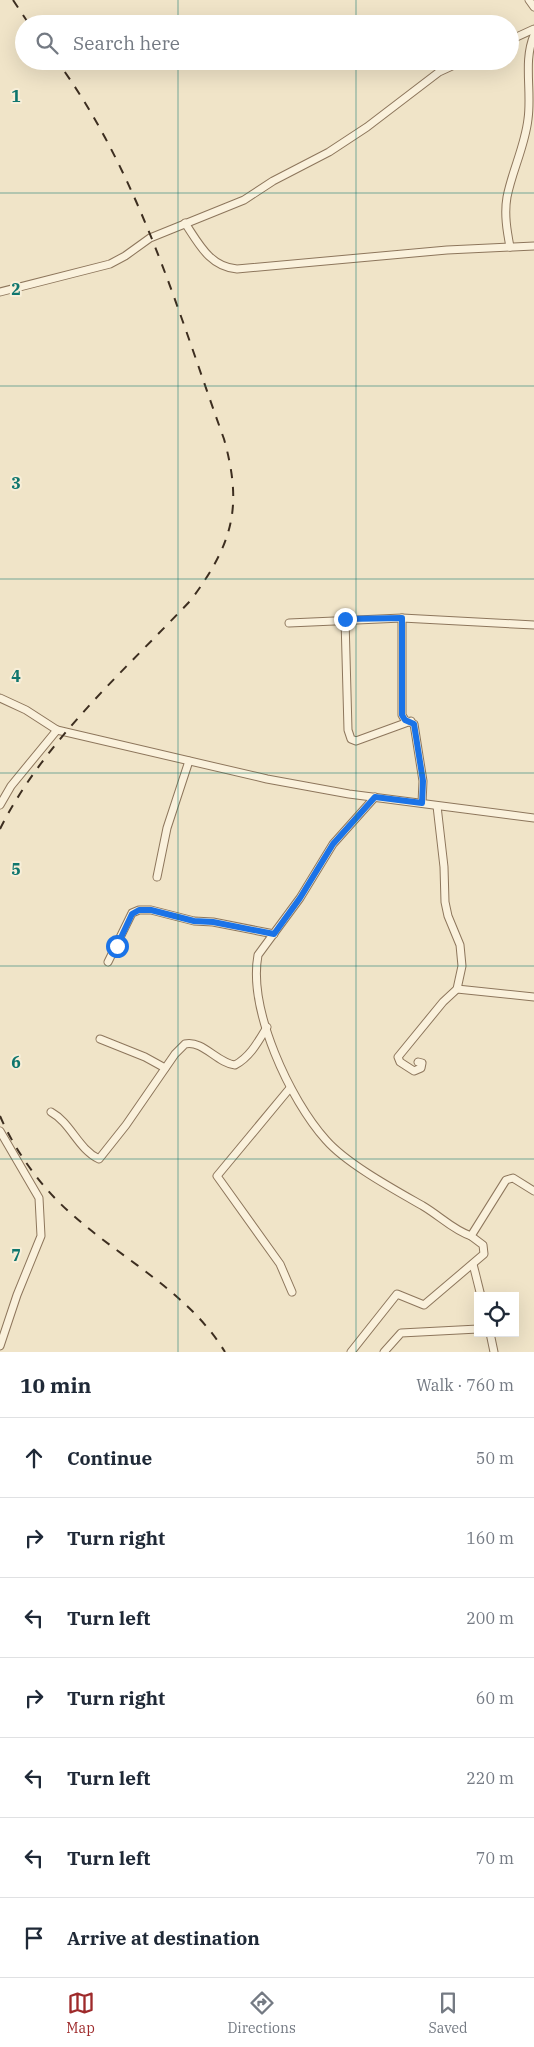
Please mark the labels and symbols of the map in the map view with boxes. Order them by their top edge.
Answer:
text: 1 [11,86,21,106]
text: 2 [11,279,21,299]
text: 3 [11,473,21,493]
route end [334,608,357,631]
text: 4 [11,666,21,686]
text: 5 [11,859,21,879]
route start [106,935,129,958]
text: 6 [11,1052,21,1072]
text: 7 [11,1245,21,1265]

